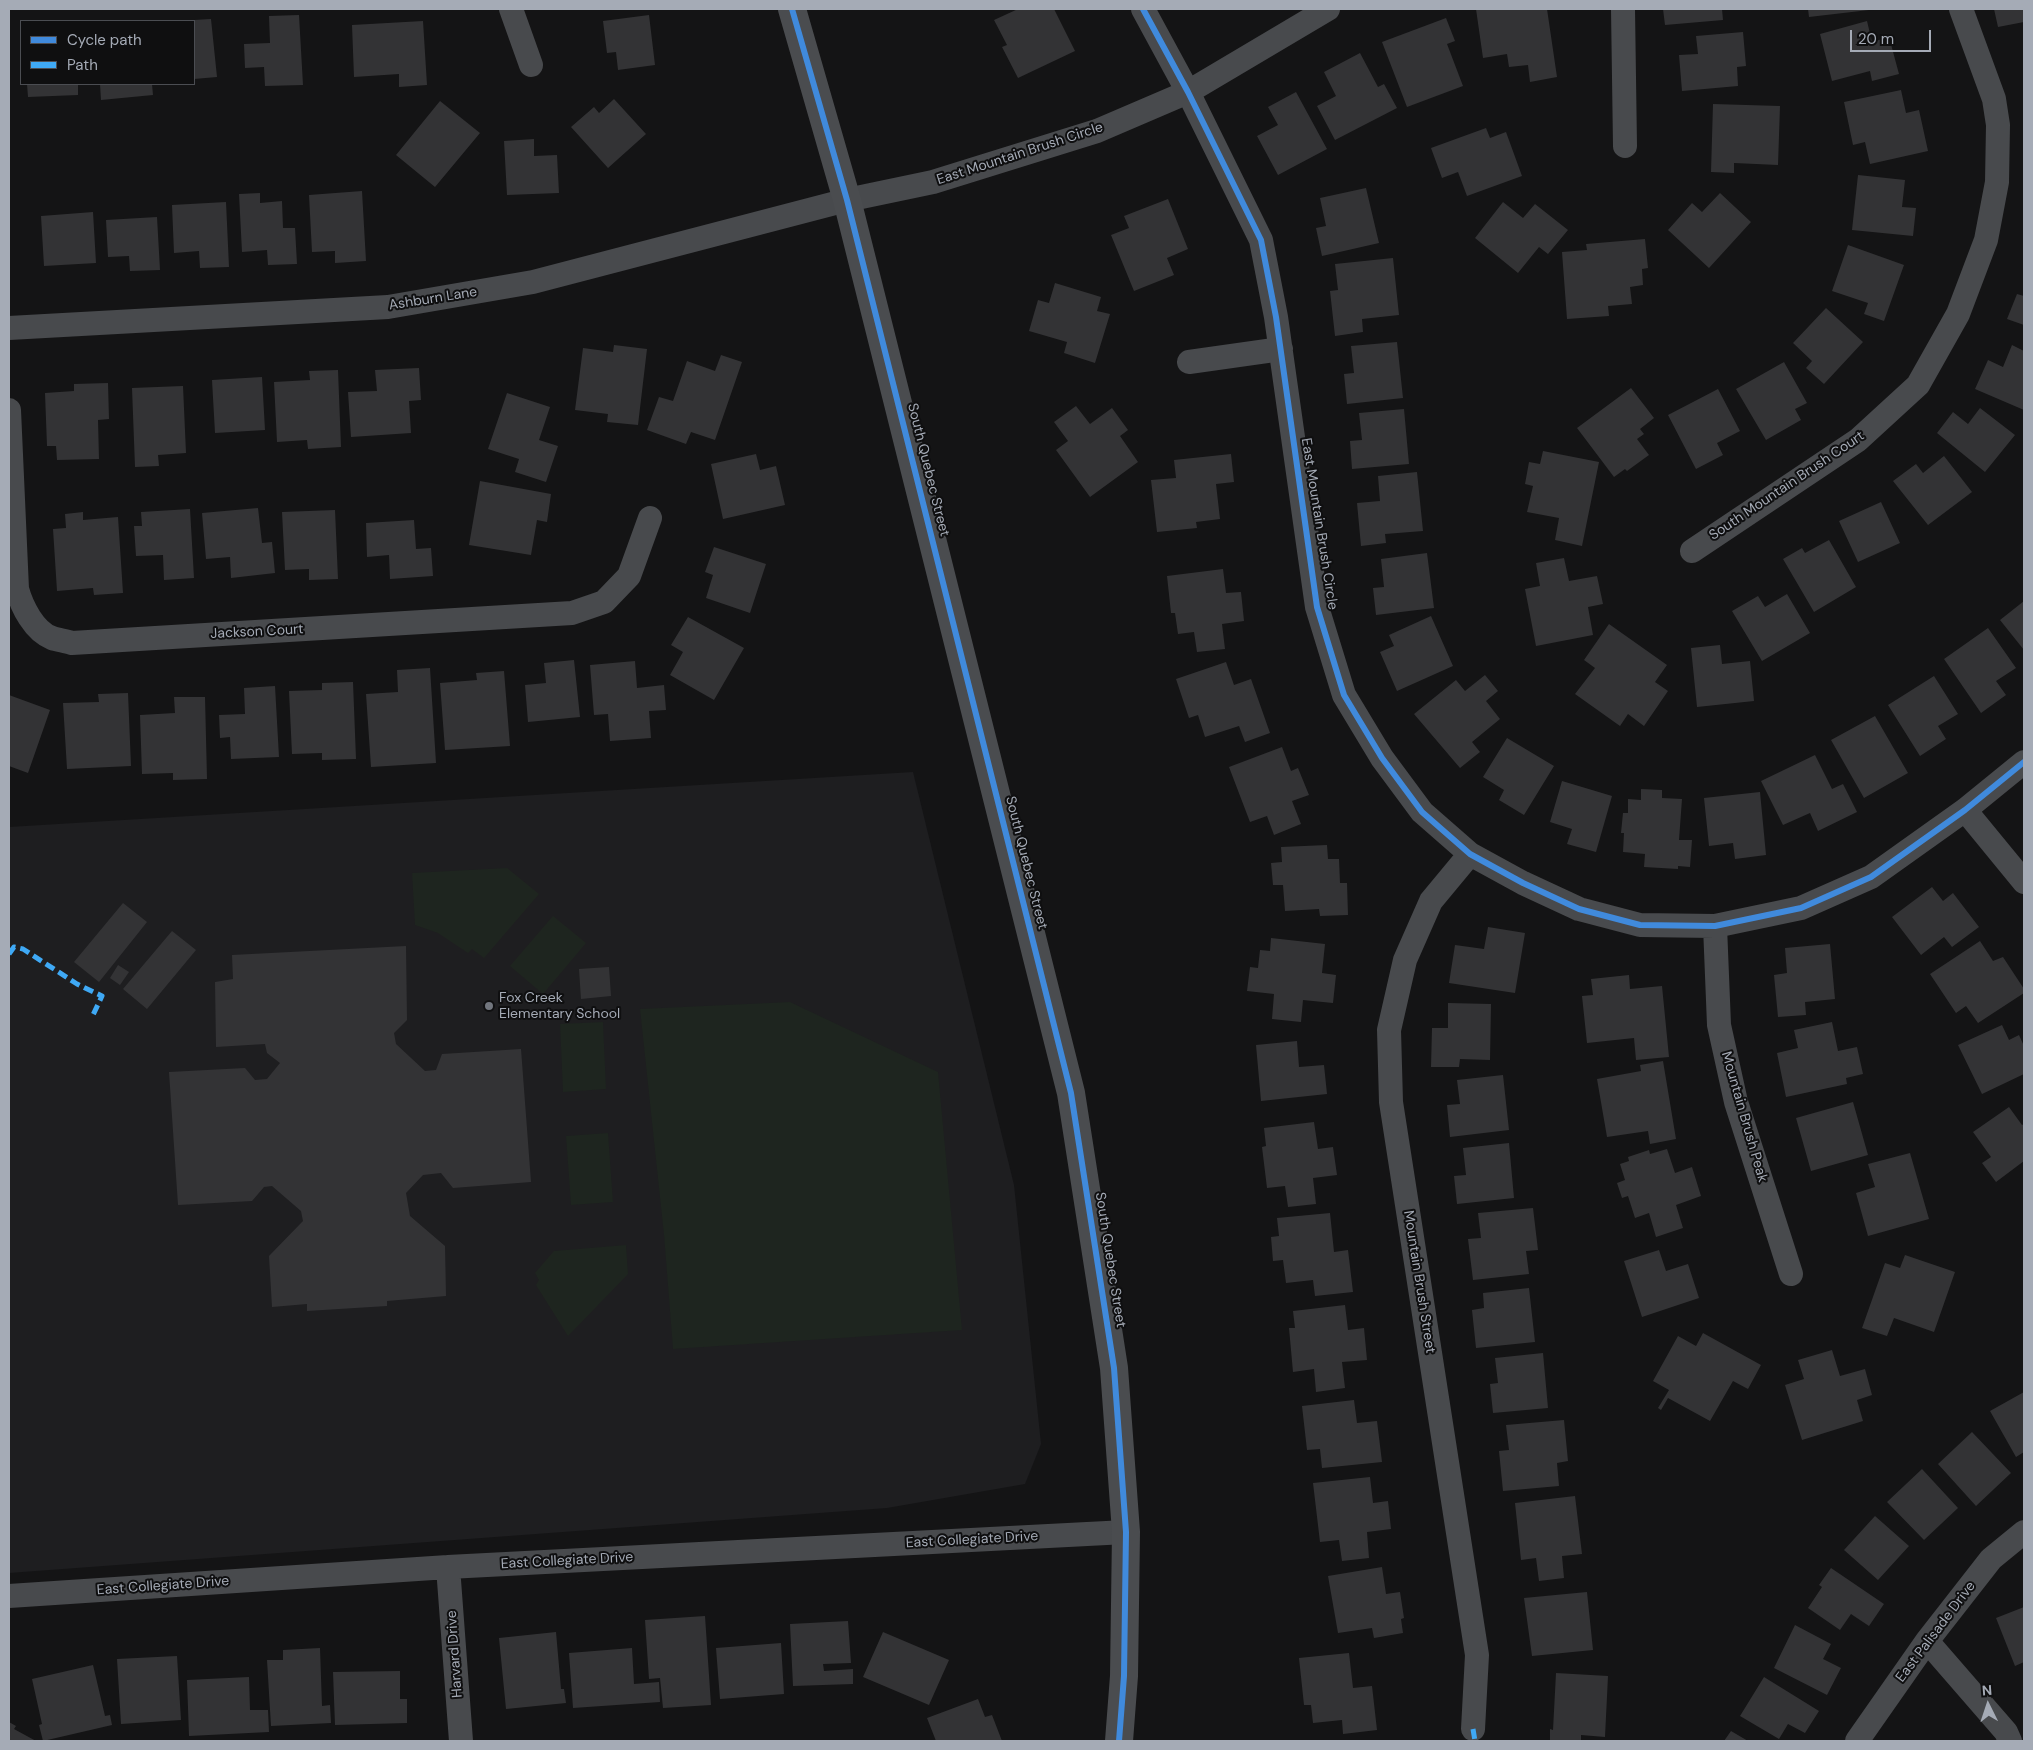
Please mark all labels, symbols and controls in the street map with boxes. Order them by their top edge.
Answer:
legend [20,20,195,85]
scale bar [1853,20,1934,52]
text: 20 m [1858,29,1894,49]
text: Cycle path [67,30,142,50]
text: Path [67,55,98,75]
street label: East Mountain Brush Circle [935,119,1105,189]
street label: Ashburn Lane [388,284,478,314]
street label: South Quebec Street [903,402,953,538]
street label: South Mountain Brush Court [1706,428,1868,544]
street label: East Mountain Brush Circle [1297,437,1341,611]
street label: Jackson Court [210,621,304,643]
street label: South Quebec Street [1001,795,1051,931]
place label: Fox Creek Elementary School [499,990,620,1022]
marker: Fox Creek Elementary School [483,1000,495,1012]
street label: Mountain Brush Peak [1717,1050,1771,1184]
street label: South Quebec Street [1091,1191,1129,1329]
street label: Mountain Brush Street [1399,1209,1439,1355]
street label: East Collegiate Drive [905,1528,1039,1552]
street label: East Collegiate Drive [500,1549,634,1573]
street label: East Collegiate Drive [96,1573,230,1599]
street label: East Palisade Drive [1893,1578,1979,1686]
street label: Harvard Drive [444,1610,466,1698]
north arrow [1963,1680,2013,1730]
text: N [1981,1681,1993,1699]

